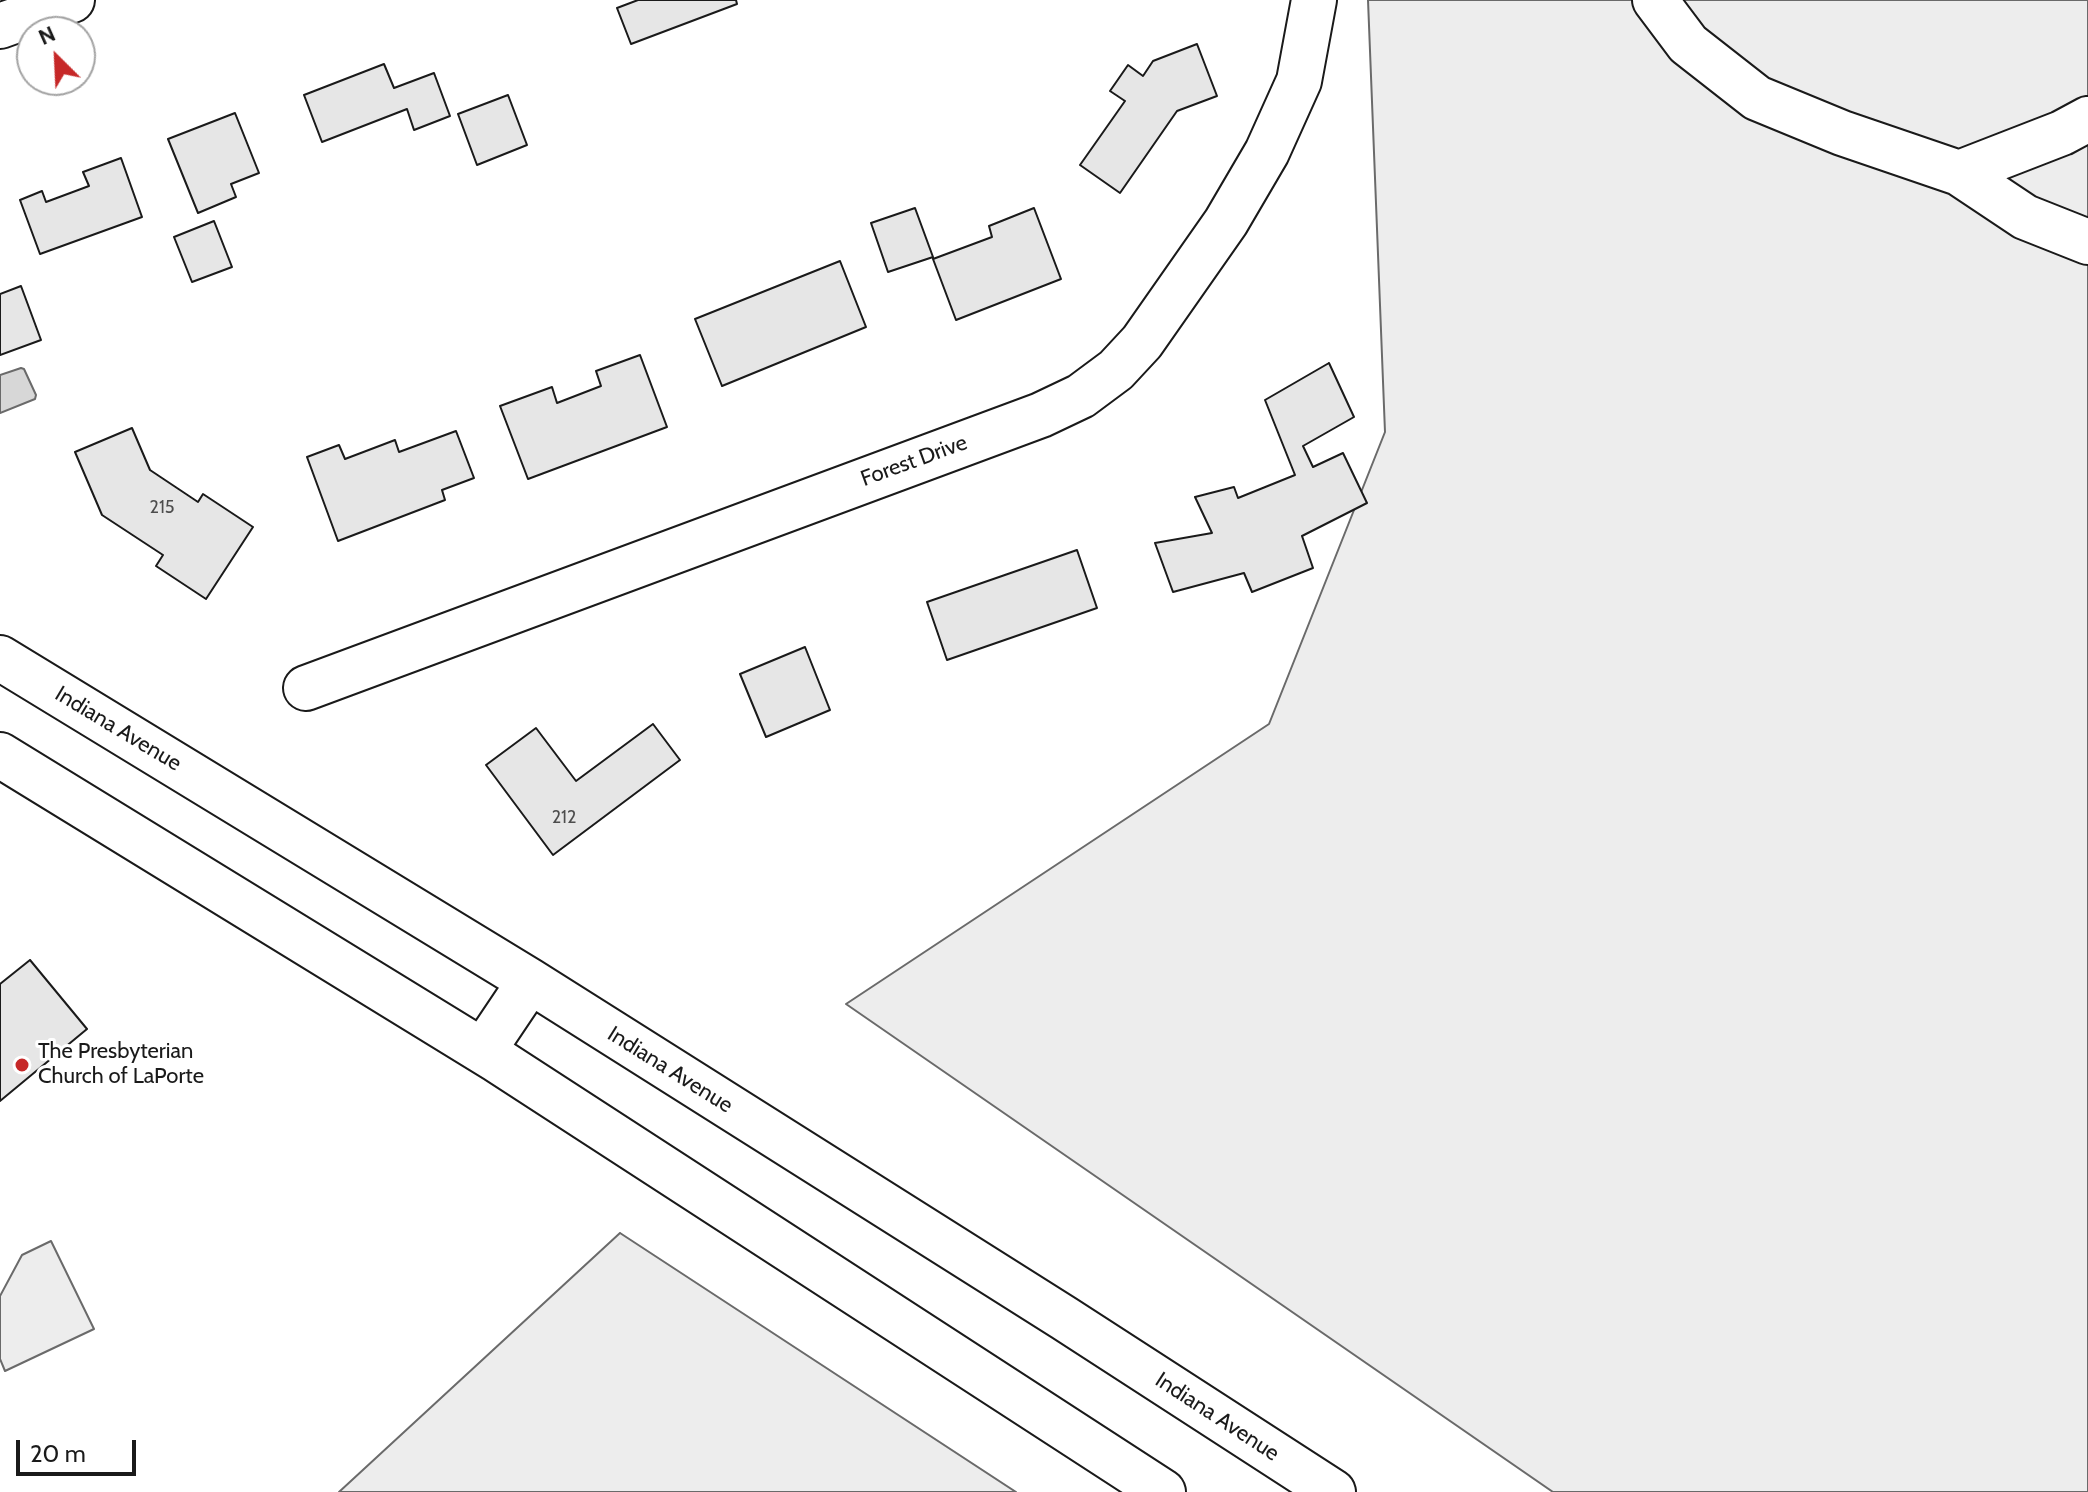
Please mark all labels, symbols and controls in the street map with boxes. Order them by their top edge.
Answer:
north arrow [16,16,96,96]
text: N [34,20,59,51]
street label: Forest Drive [857,430,971,492]
house number: 215 [149,497,175,519]
street label: Indiana Avenue [50,681,186,777]
house number: 212 [552,807,576,829]
street label: Indiana Avenue [602,1021,738,1119]
place label: The Presbyterian Church of LaPorte [38,1039,204,1090]
marker: The Presbyterian Church of LaPorte [13,1056,31,1074]
street label: Indiana Avenue [1150,1367,1284,1467]
scale bar [20,1424,140,1474]
text: 20 m [30,1439,86,1468]

